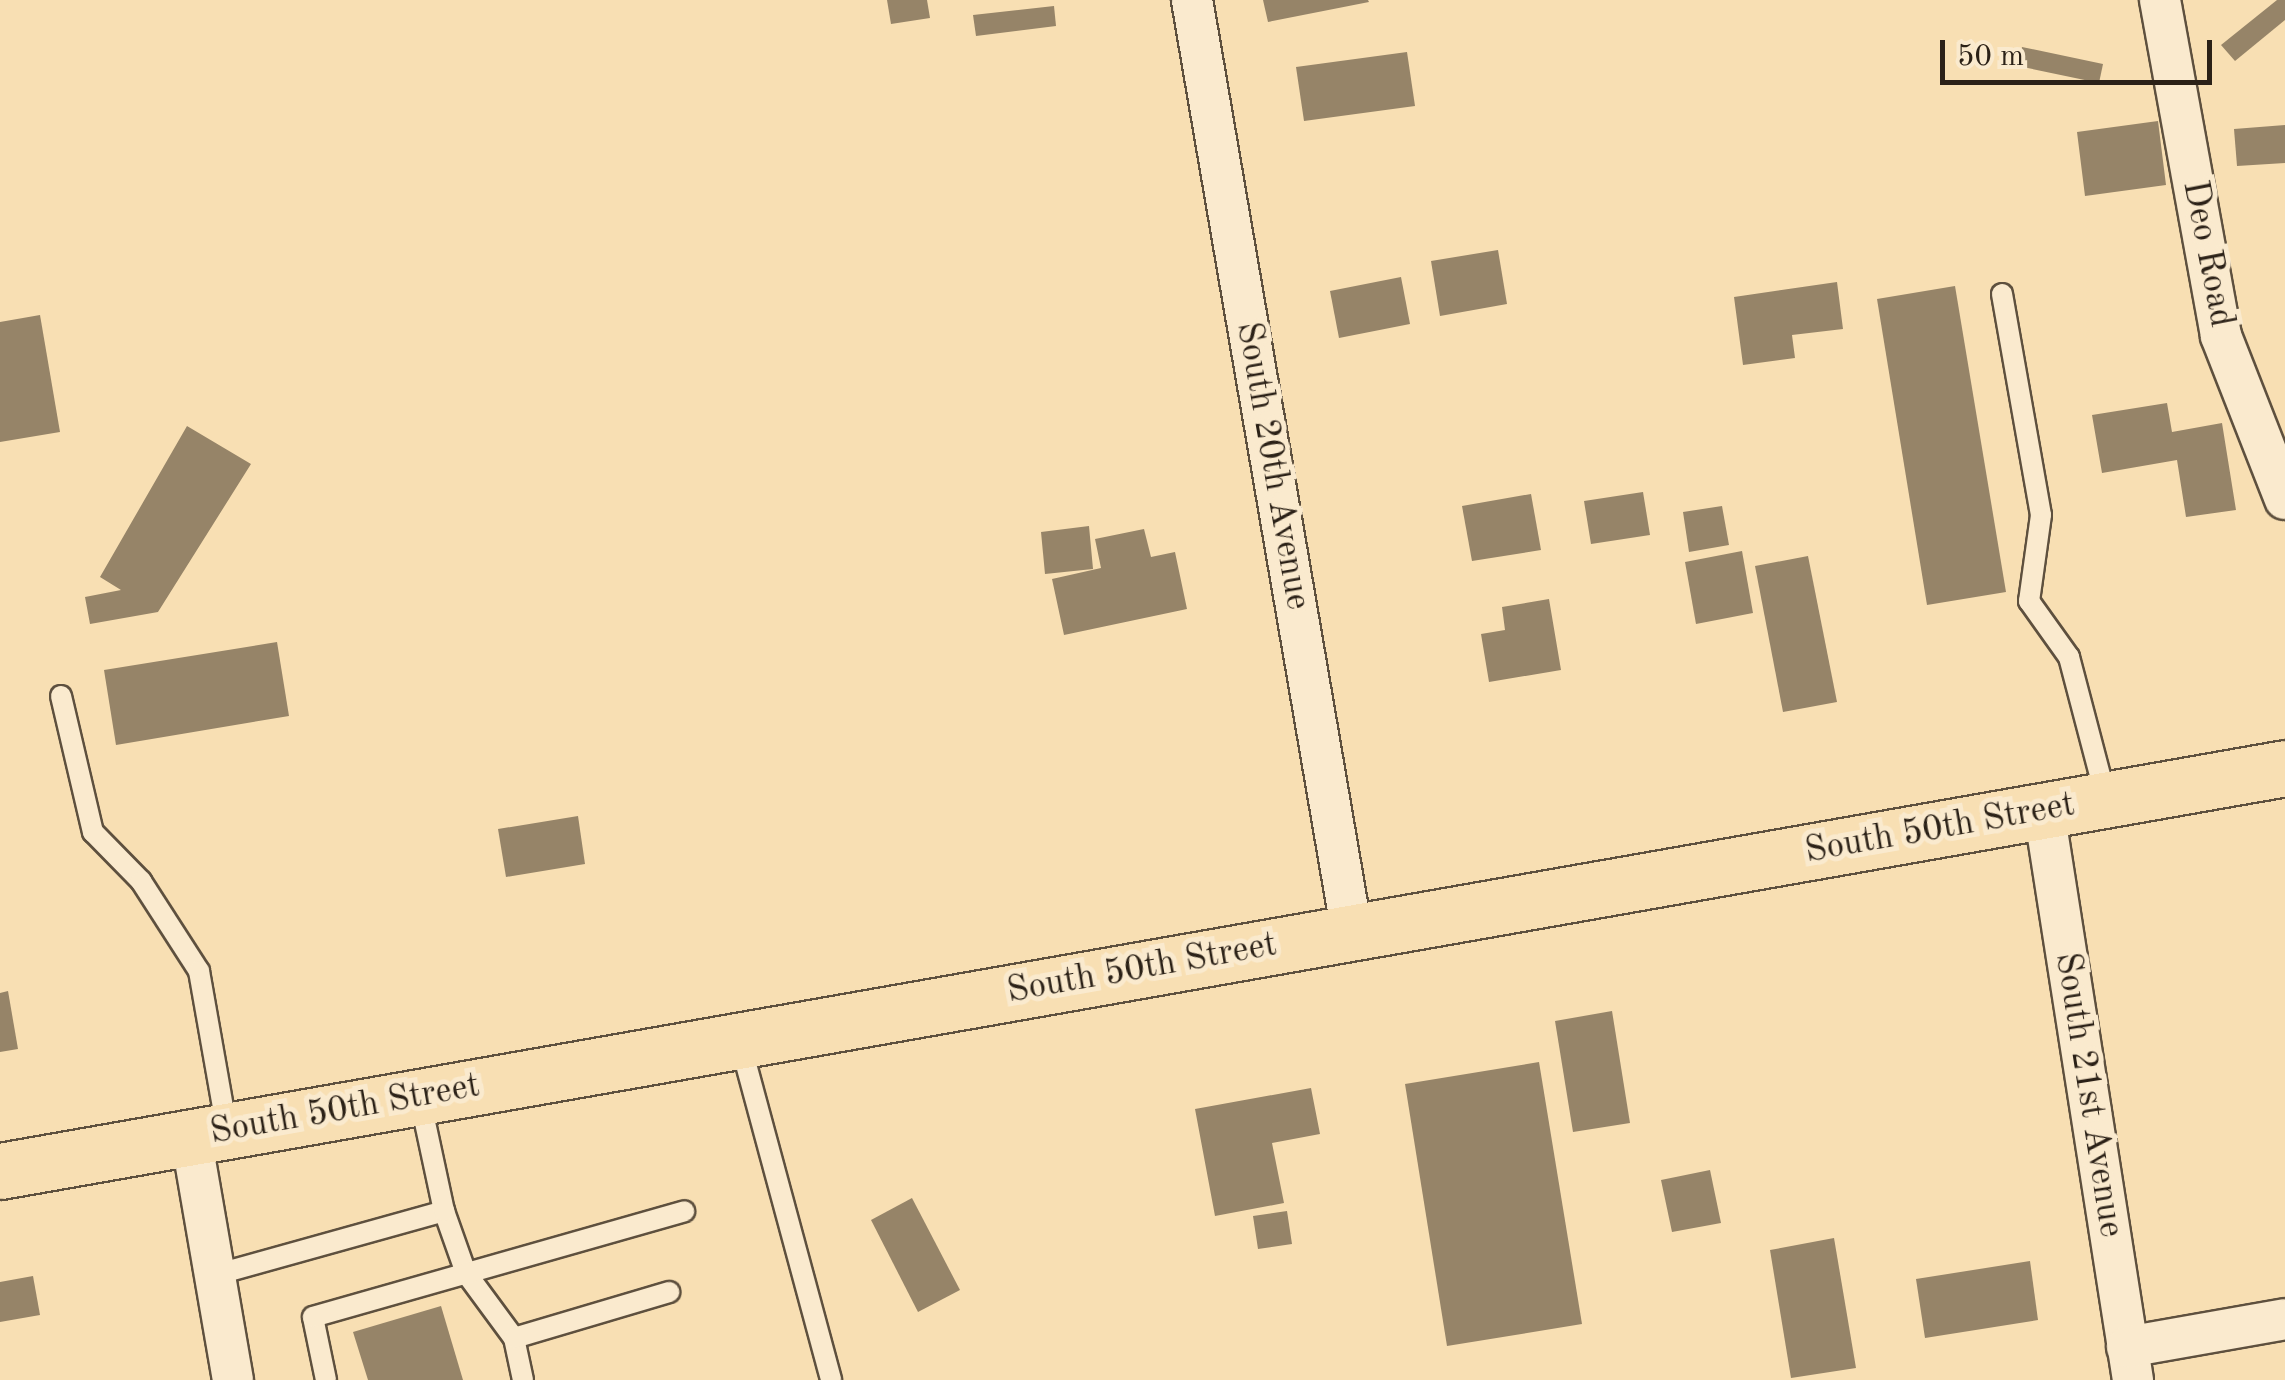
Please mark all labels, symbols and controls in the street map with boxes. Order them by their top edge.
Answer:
scale bar [1945,20,2218,82]
text: 50 m [1957,42,2024,72]
street label: Deo Road [2172,177,2242,331]
street label: South 20th Avenue [1226,319,1318,613]
street label: South 50th Street [1802,785,2078,873]
street label: South 50th Street [1004,925,1280,1013]
street label: South 21st Avenue [2045,950,2131,1240]
street label: South 50th Street [207,1066,483,1154]

